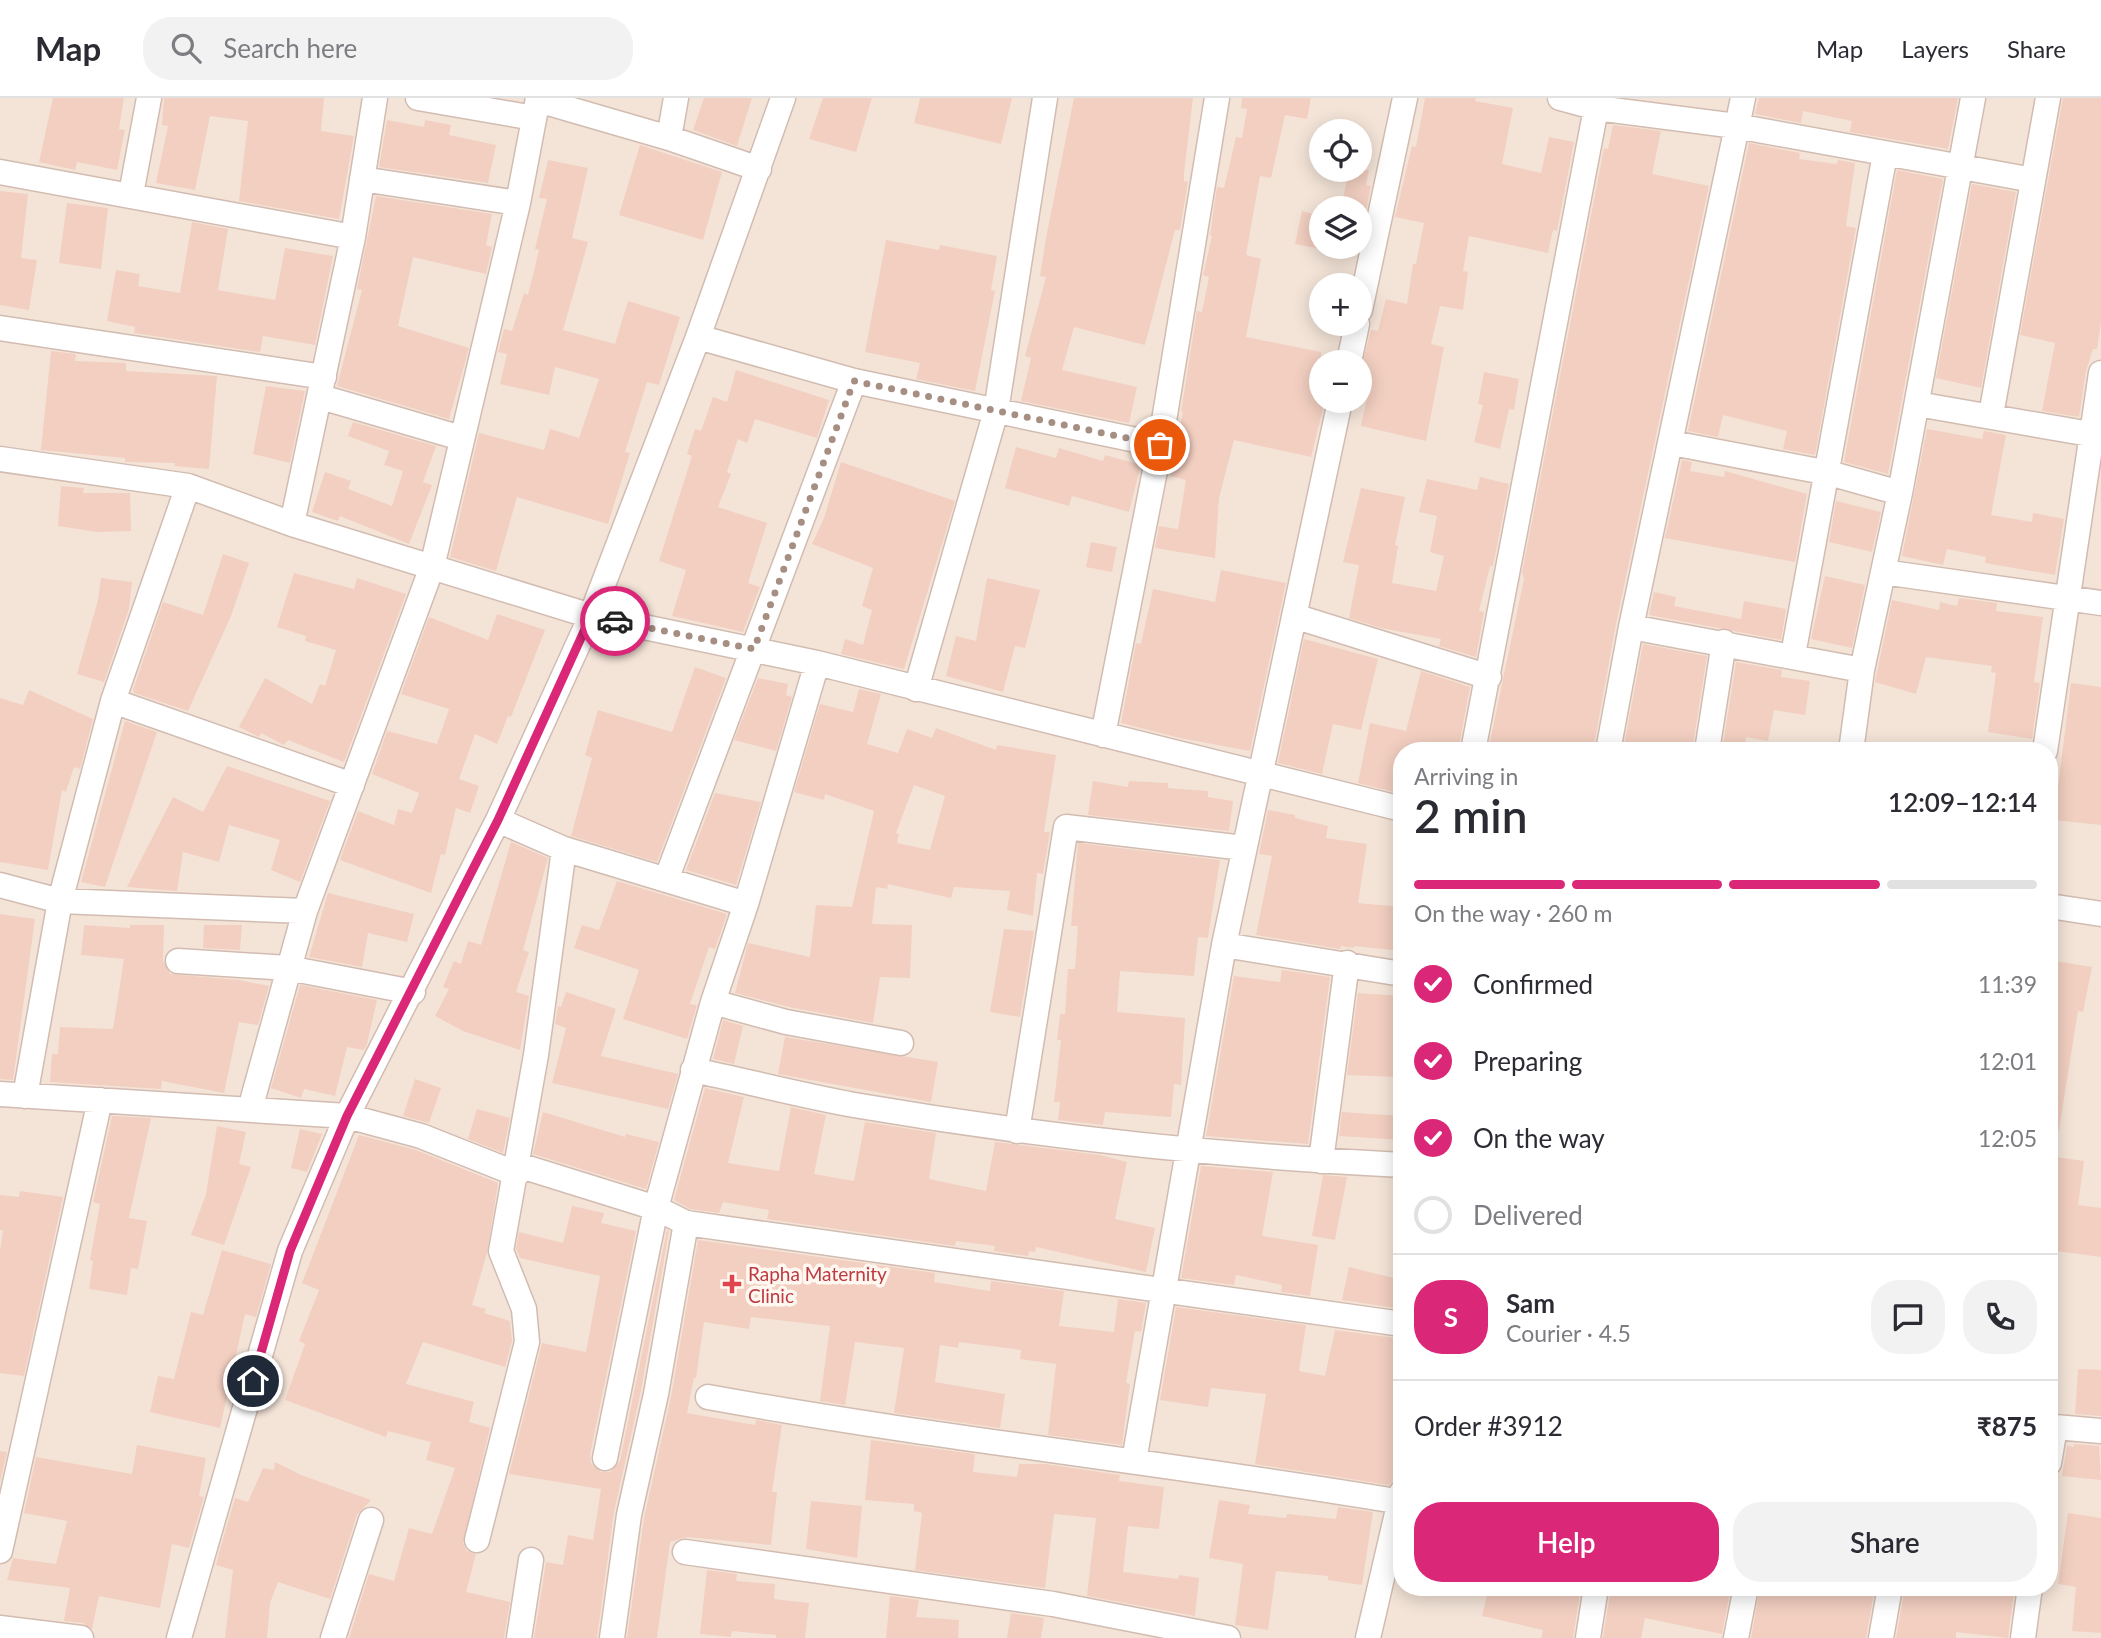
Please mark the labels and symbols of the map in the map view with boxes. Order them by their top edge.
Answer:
pin [1130,415,1190,475]
courier [580,586,650,656]
place label: Rapha Maternity Clinic [748,1262,887,1307]
marker: Rapha Maternity Clinic [722,1274,742,1294]
pin [223,1351,283,1411]

